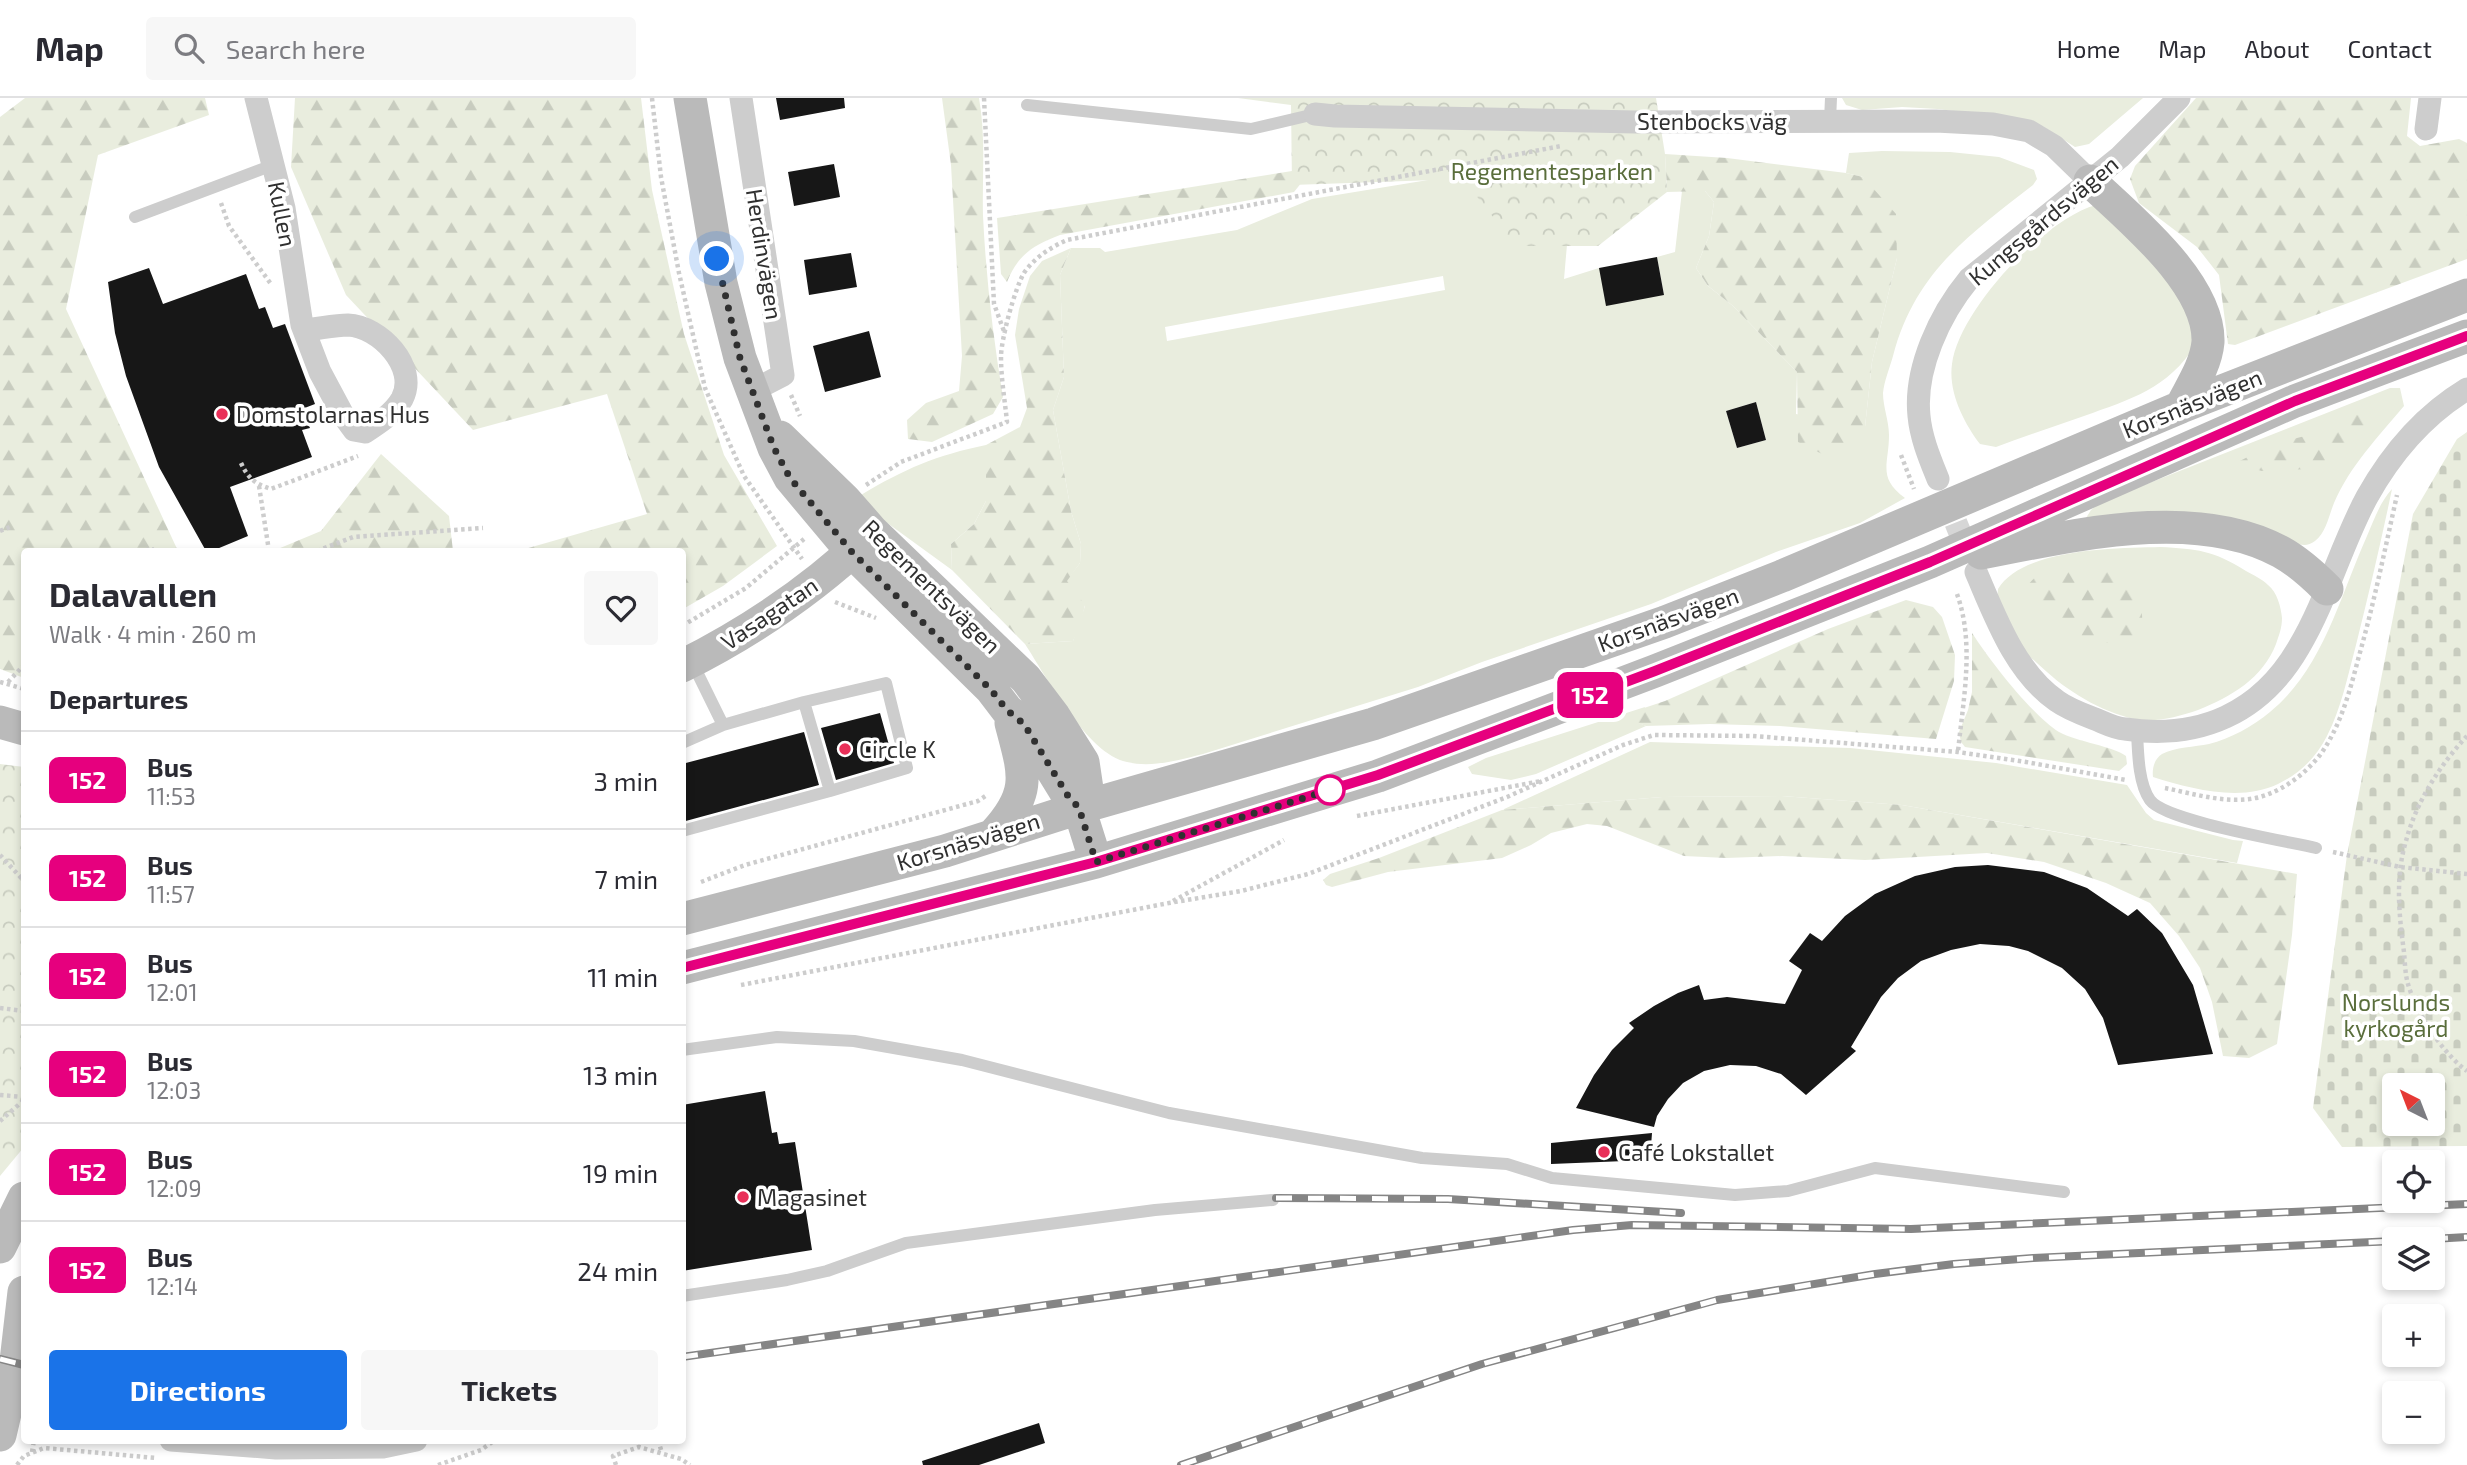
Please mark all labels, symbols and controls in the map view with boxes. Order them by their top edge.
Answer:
search box [146,17,636,80]
text: Map [35,28,104,68]
icon: search [170,29,208,67]
text: Search here [226,33,365,64]
text: Home [2057,34,2120,63]
text: Map [2158,34,2206,63]
text: About [2244,34,2310,63]
text: Contact [2348,34,2432,63]
street label: Stenbocks väg [1637,107,1787,135]
street label: Kungsgårdsvägen [1962,149,2124,291]
park label: Regementesparken [1451,157,1653,185]
street label: Kullen [263,179,303,249]
street label: Herdinvägen [741,187,789,321]
your location [699,241,734,276]
street label: Korsnäsvägen [2118,362,2266,444]
place label: Domstolarnas Hus [236,400,430,428]
marker: Domstolarnas Hus [214,406,230,422]
street label: Regementsvägen [857,513,1007,659]
button: heart [584,571,658,645]
street label: Vasagatan [715,571,823,655]
text: Dalavallen [49,574,217,614]
street label: Korsnäsvägen [1594,581,1742,657]
text: Walk · 4 min · 260 m [49,620,257,648]
line badge: 152 [1550,672,1630,718]
text: 152 [1571,680,1609,709]
text: Departures [49,683,188,714]
place label: Circle K [859,735,936,763]
marker: Circle K [837,741,853,757]
text: Bus [147,751,193,782]
text: 152 [69,765,106,794]
text: 3 min [593,765,658,796]
unlabelled marker [1315,775,1345,805]
text: 11:53 [147,782,196,810]
street label: Korsnäsvägen [893,806,1043,876]
text: Bus [147,849,193,880]
text: 152 [69,863,106,892]
text: 7 min [595,863,658,894]
text: 11:57 [147,880,195,908]
text: Bus [147,947,193,978]
text: 152 [69,961,106,990]
text: 11 min [587,961,658,992]
text: 12:01 [147,978,198,1006]
park label: Norslunds kyrkogård [2342,988,2450,1042]
text: Bus [147,1045,193,1076]
text: 152 [69,1059,106,1088]
text: 13 min [583,1059,658,1090]
north arrow [2382,1073,2445,1136]
map controls [2382,1073,2445,1444]
text: 12:03 [147,1076,201,1104]
place label: Café Lokstallet [1618,1138,1774,1166]
text: Bus [147,1143,193,1174]
marker: Café Lokstallet [1596,1144,1612,1160]
button: locate [2382,1150,2445,1213]
text: 152 [69,1157,106,1186]
text: 19 min [583,1157,658,1188]
text: 12:09 [147,1174,202,1202]
place label: Magasinet [757,1183,867,1211]
marker: Magasinet [735,1189,751,1205]
button: layers [2382,1227,2445,1290]
text: Bus [147,1241,193,1272]
text: 152 [69,1255,106,1284]
text: 24 min [577,1255,658,1286]
text: 12:14 [147,1272,198,1300]
button: + [2382,1304,2445,1367]
button: Directions [49,1350,347,1430]
button: Tickets [361,1350,658,1430]
button: − [2382,1381,2445,1444]

